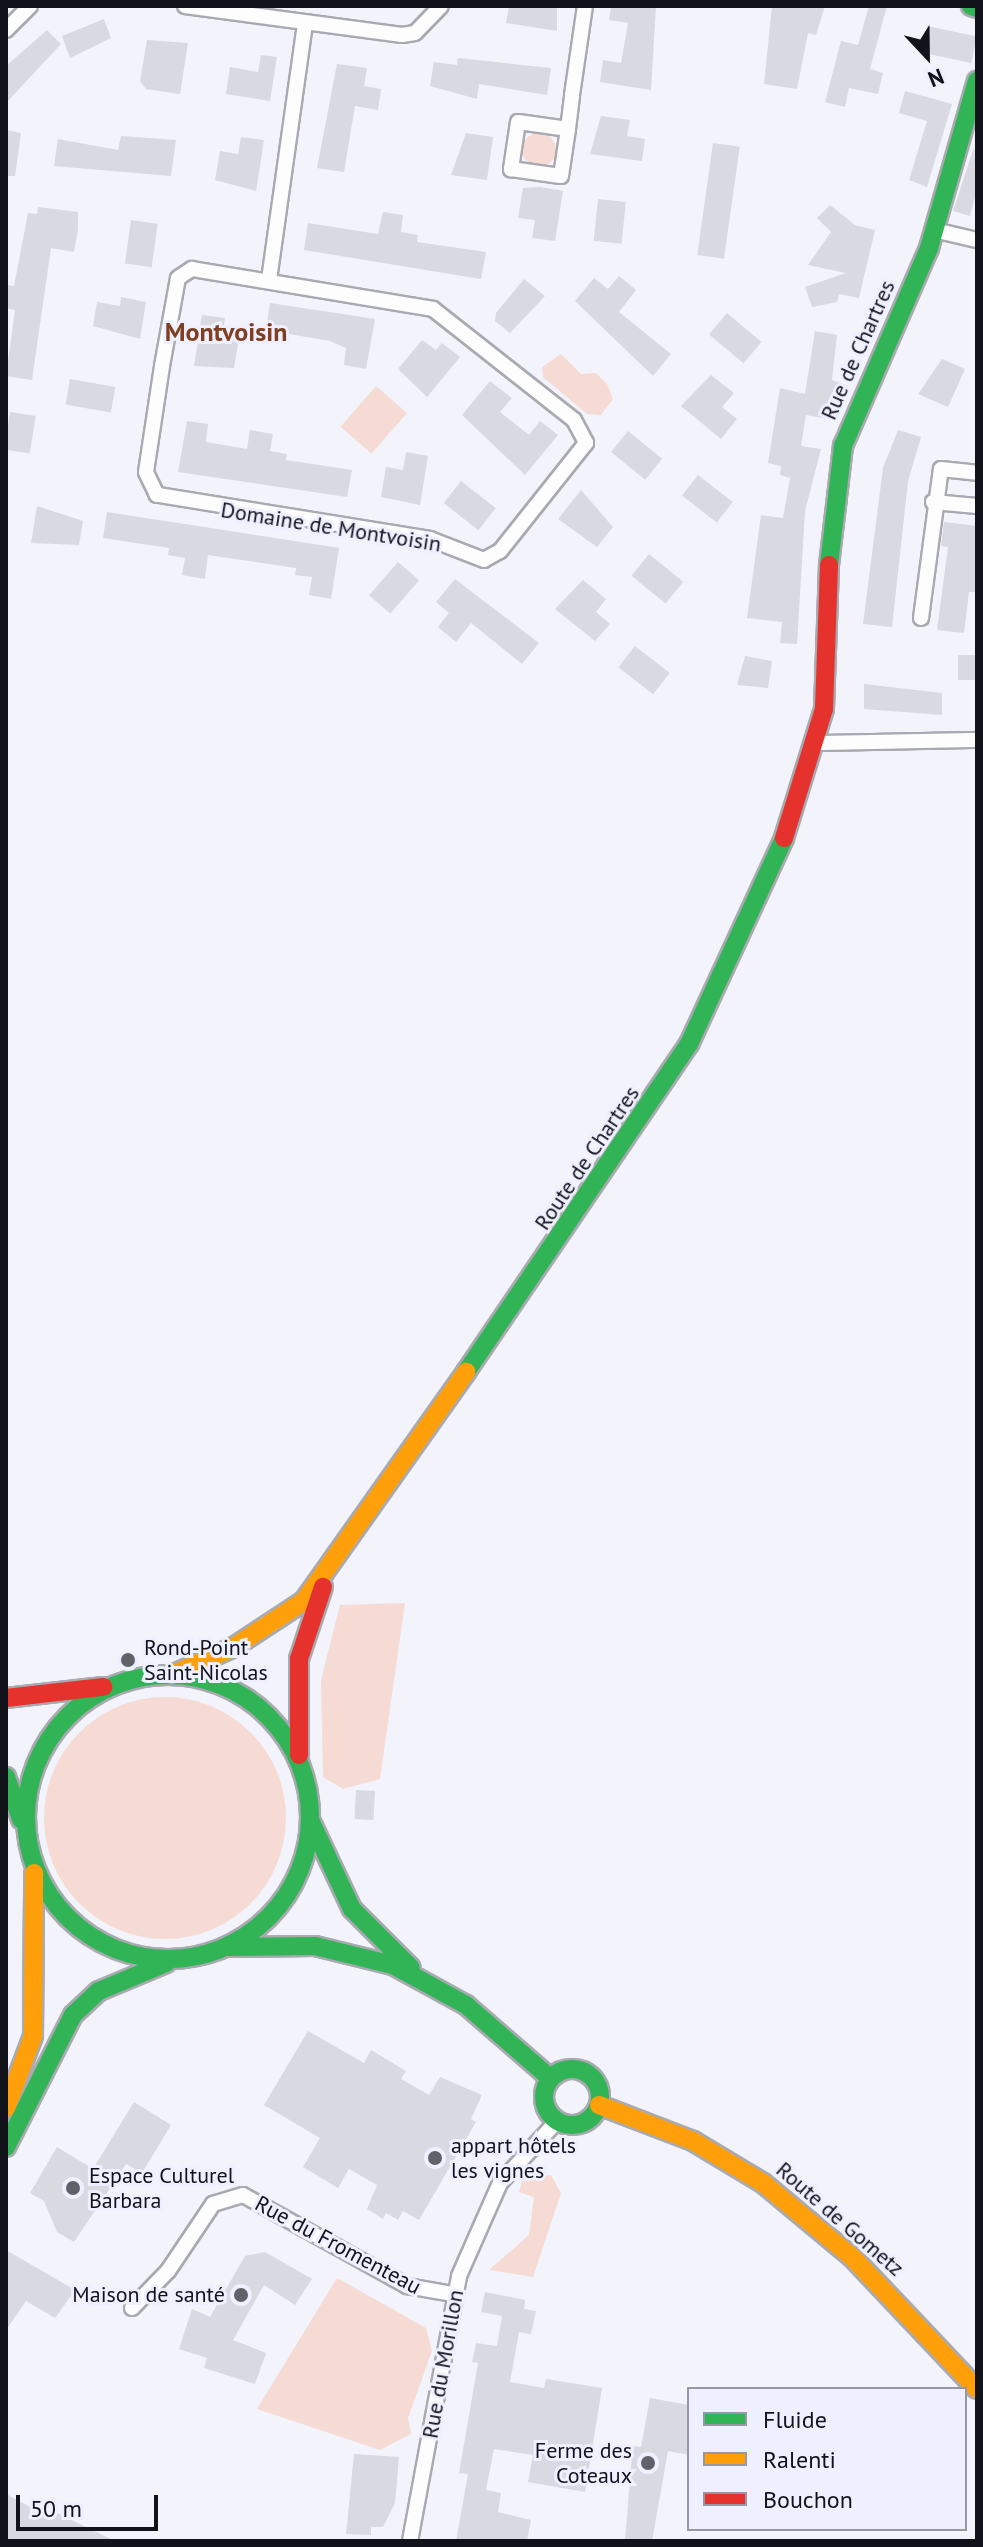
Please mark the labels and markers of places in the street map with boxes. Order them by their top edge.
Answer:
place label: Rond-Point Saint-Nicolas [144,1634,268,1686]
marker: Rond-Point Saint-Nicolas [119,1651,137,1669]
place label: appart hôtels les vignes [451,2132,576,2184]
marker: appart hôtels les vignes [426,2149,444,2167]
place label: Espace Culturel Barbara [89,2162,234,2214]
marker: Espace Culturel Barbara [64,2179,82,2197]
place label: Maison de santé [72,2282,225,2308]
marker: Maison de santé [232,2286,250,2304]
place label: Ferme des Coteaux [535,2437,632,2488]
marker: Ferme des Coteaux [639,2454,657,2472]

